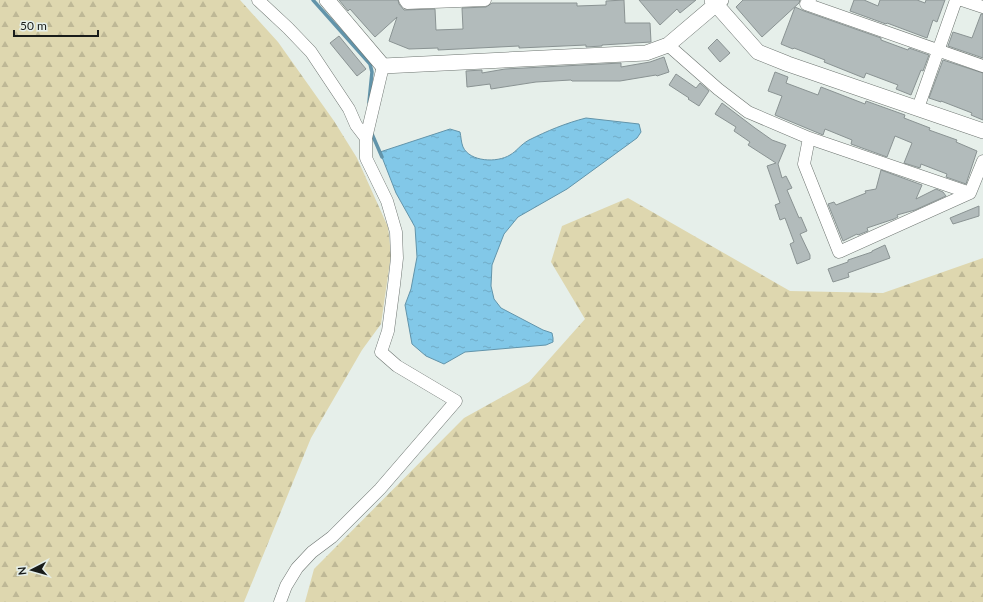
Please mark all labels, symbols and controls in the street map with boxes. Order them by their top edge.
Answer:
scale bar [14,12,98,38]
text: 50 m [20,18,47,33]
north arrow [12,550,52,590]
text: N [15,566,28,576]

